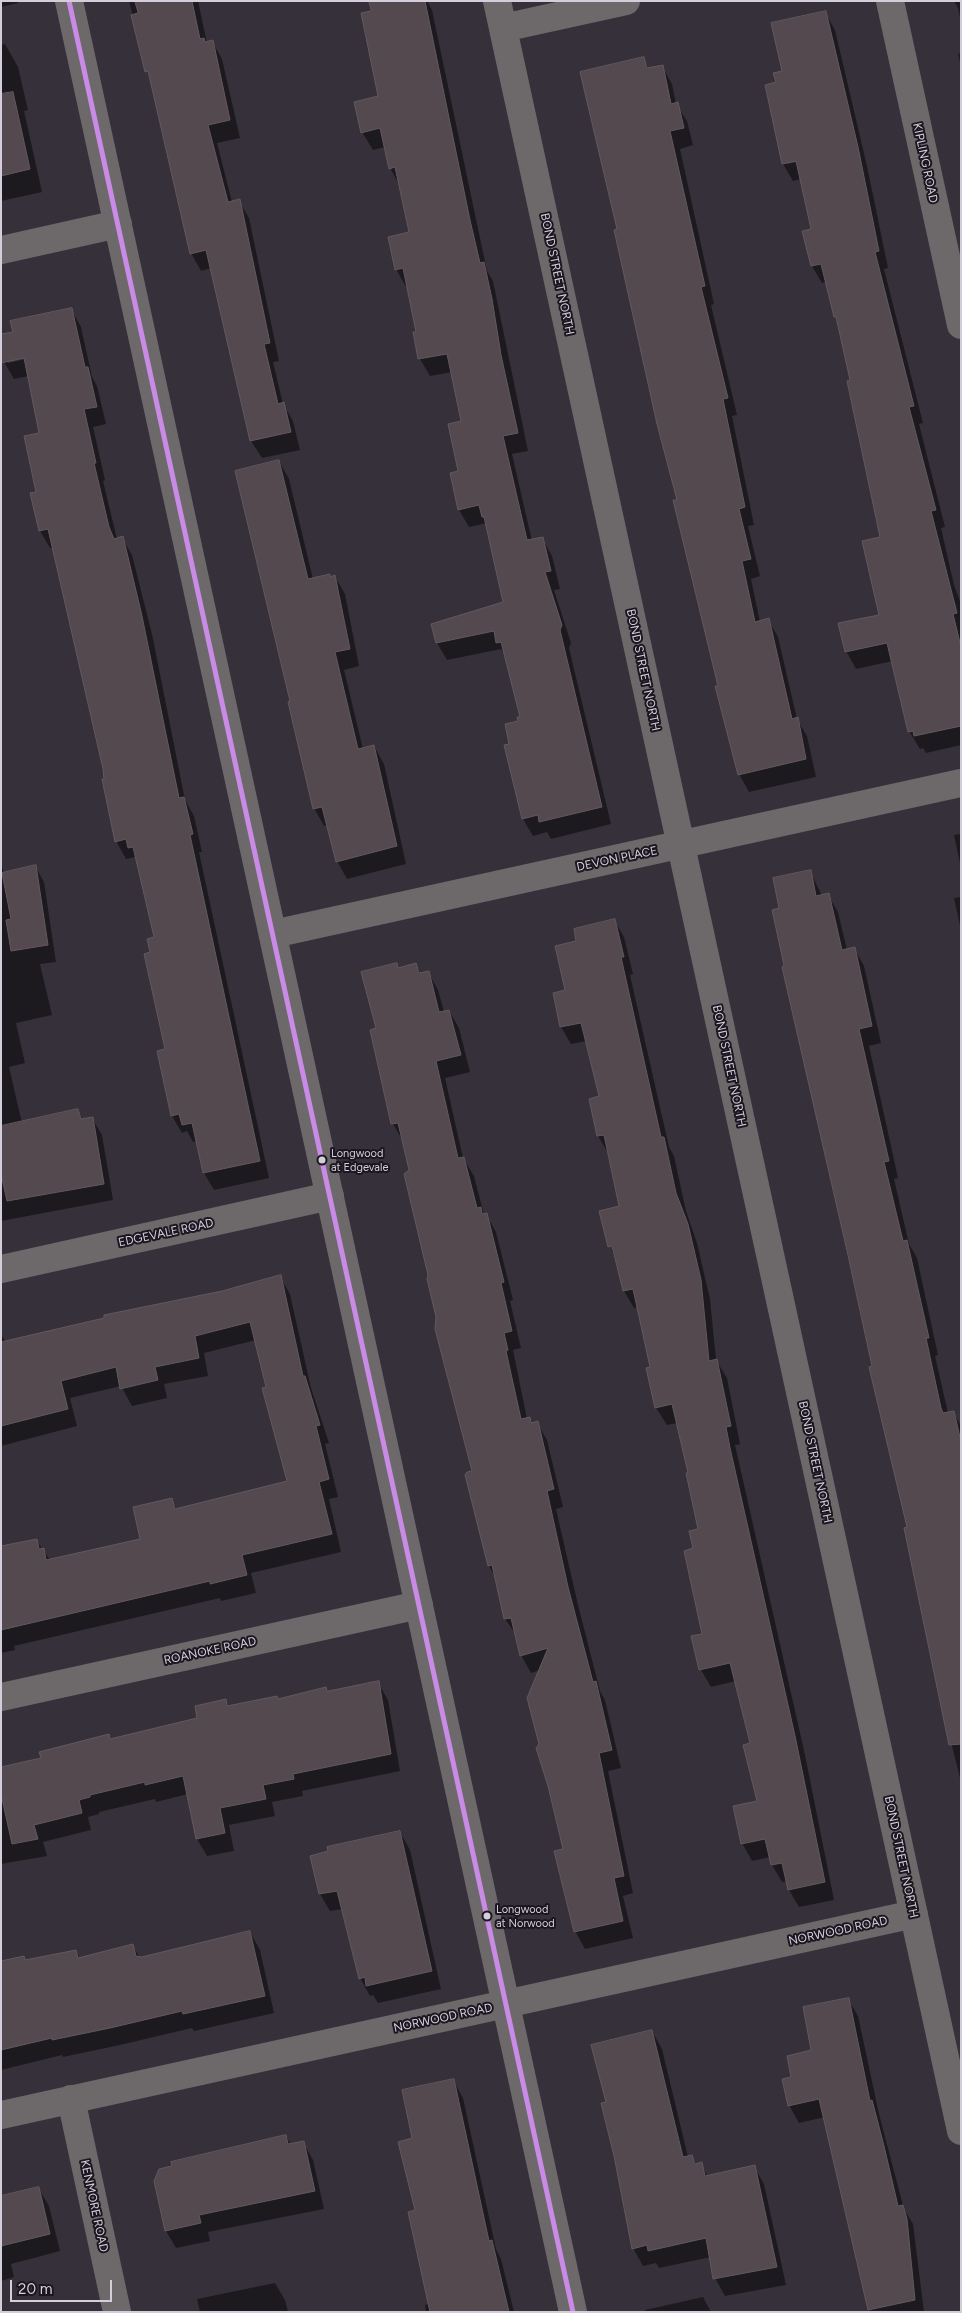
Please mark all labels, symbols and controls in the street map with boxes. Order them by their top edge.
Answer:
street label: KIPLING ROAD [909,122,941,204]
street label: BOND STREET NORTH [537,212,577,336]
street label: BOND STREET NORTH [623,608,663,732]
street label: DEVON PLACE [575,843,659,875]
street label: BOND STREET NORTH [709,1004,749,1128]
place label: Longwood at Edgevale [331,1147,388,1173]
marker: Longwood at Edgevale [317,1155,327,1165]
street label: EDGEVALE ROAD [117,1216,215,1250]
street label: BOND STREET NORTH [795,1400,835,1524]
street label: ROANOKE ROAD [162,1634,258,1668]
street label: BOND STREET NORTH [881,1795,921,1919]
place label: Longwood at Norwood [496,1903,555,1929]
marker: Longwood at Norwood [482,1911,492,1921]
street label: NORWOOD ROAD [787,1913,889,1949]
street label: NORWOOD ROAD [392,2000,494,2036]
street label: KENMORE ROAD [77,2159,111,2253]
scale bar [12,2270,115,2302]
text: 20 m [18,2280,52,2298]

